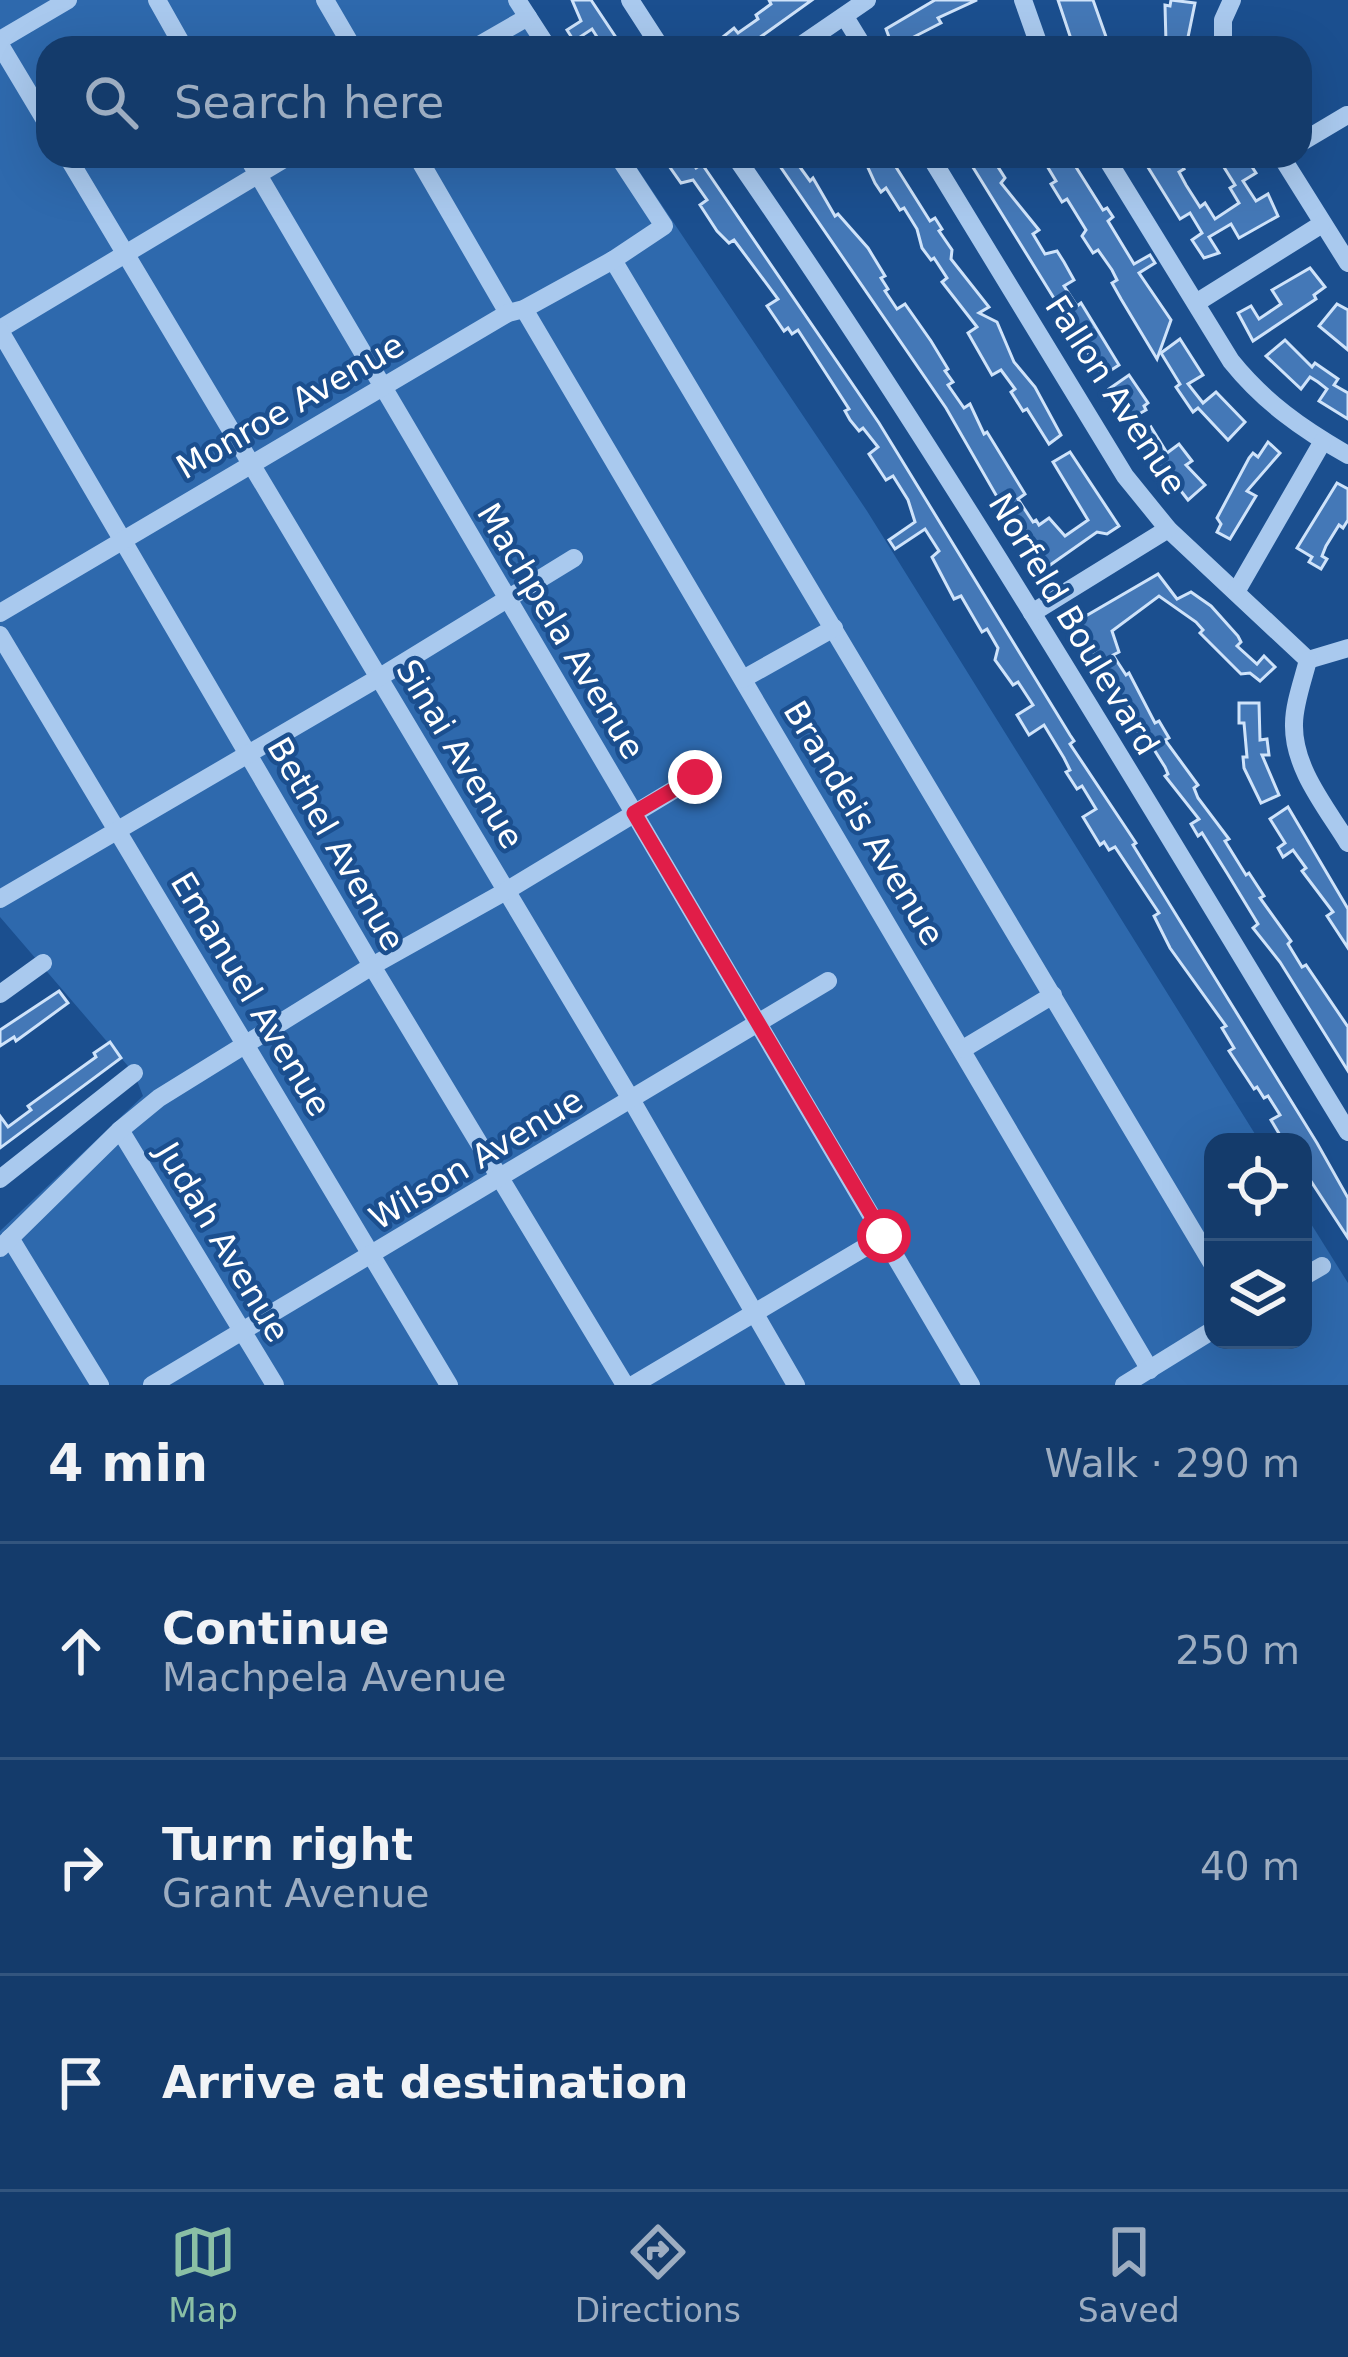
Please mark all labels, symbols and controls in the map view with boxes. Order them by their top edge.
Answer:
search box [36,36,1312,168]
icon: search [78,69,144,135]
text: Search here [174,76,444,129]
street label: Fallon Avenue [1037,288,1195,502]
street label: Monroe Avenue [169,325,411,487]
street label: Norfeld Boulevard [981,486,1167,762]
street label: Machpela Avenue [469,496,653,766]
street label: Sinai Avenue [388,652,532,856]
street label: Brandeis Avenue [776,694,952,952]
street label: Bethel Avenue [259,731,413,957]
route end [668,750,722,804]
street label: Emanuel Avenue [163,865,339,1123]
street label: Wilson Avenue [362,1080,590,1238]
street label: Judah Avenue [147,1133,298,1349]
map controls [1204,1133,1312,1349]
button: locate [1204,1133,1312,1241]
route start [857,1209,911,1263]
button: layers [1204,1241,1312,1349]
text: 4 min [48,1434,208,1493]
text: Walk · 290 m [1045,1441,1300,1486]
text: Continue [162,1602,390,1655]
icon: ahead [48,1618,114,1684]
text: 250 m [1175,1628,1300,1673]
text: Machpela Avenue [162,1655,507,1700]
text: Turn right [162,1818,413,1871]
icon: right [48,1834,114,1900]
text: 40 m [1200,1844,1300,1889]
text: Grant Avenue [162,1871,429,1916]
icon: arrive [48,2050,114,2116]
text: Arrive at destination [162,2056,688,2109]
tab: Map [168,2219,238,2330]
tab: Directions [575,2219,741,2330]
tab: Saved [1078,2219,1180,2330]

